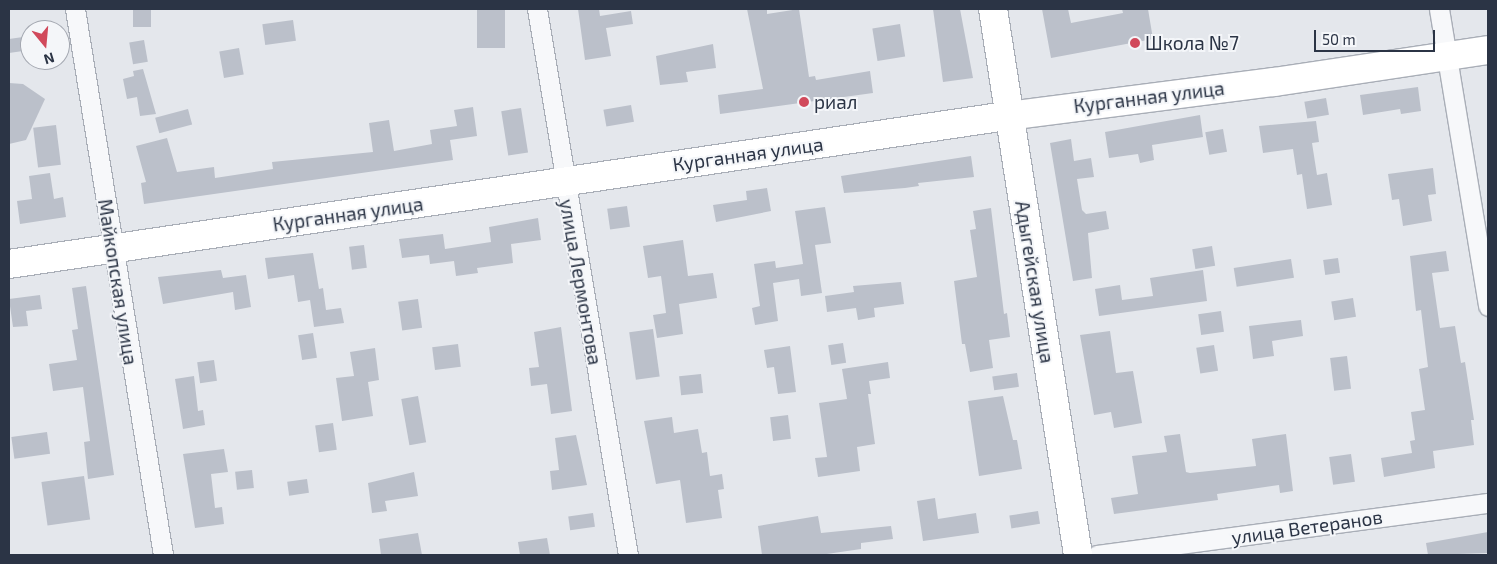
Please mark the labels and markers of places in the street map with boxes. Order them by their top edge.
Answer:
place label: Школа №7 [1145,32,1239,54]
marker: Школа №7 [1129,37,1141,49]
place label: риал [814,91,857,113]
marker: риал [798,96,810,108]

